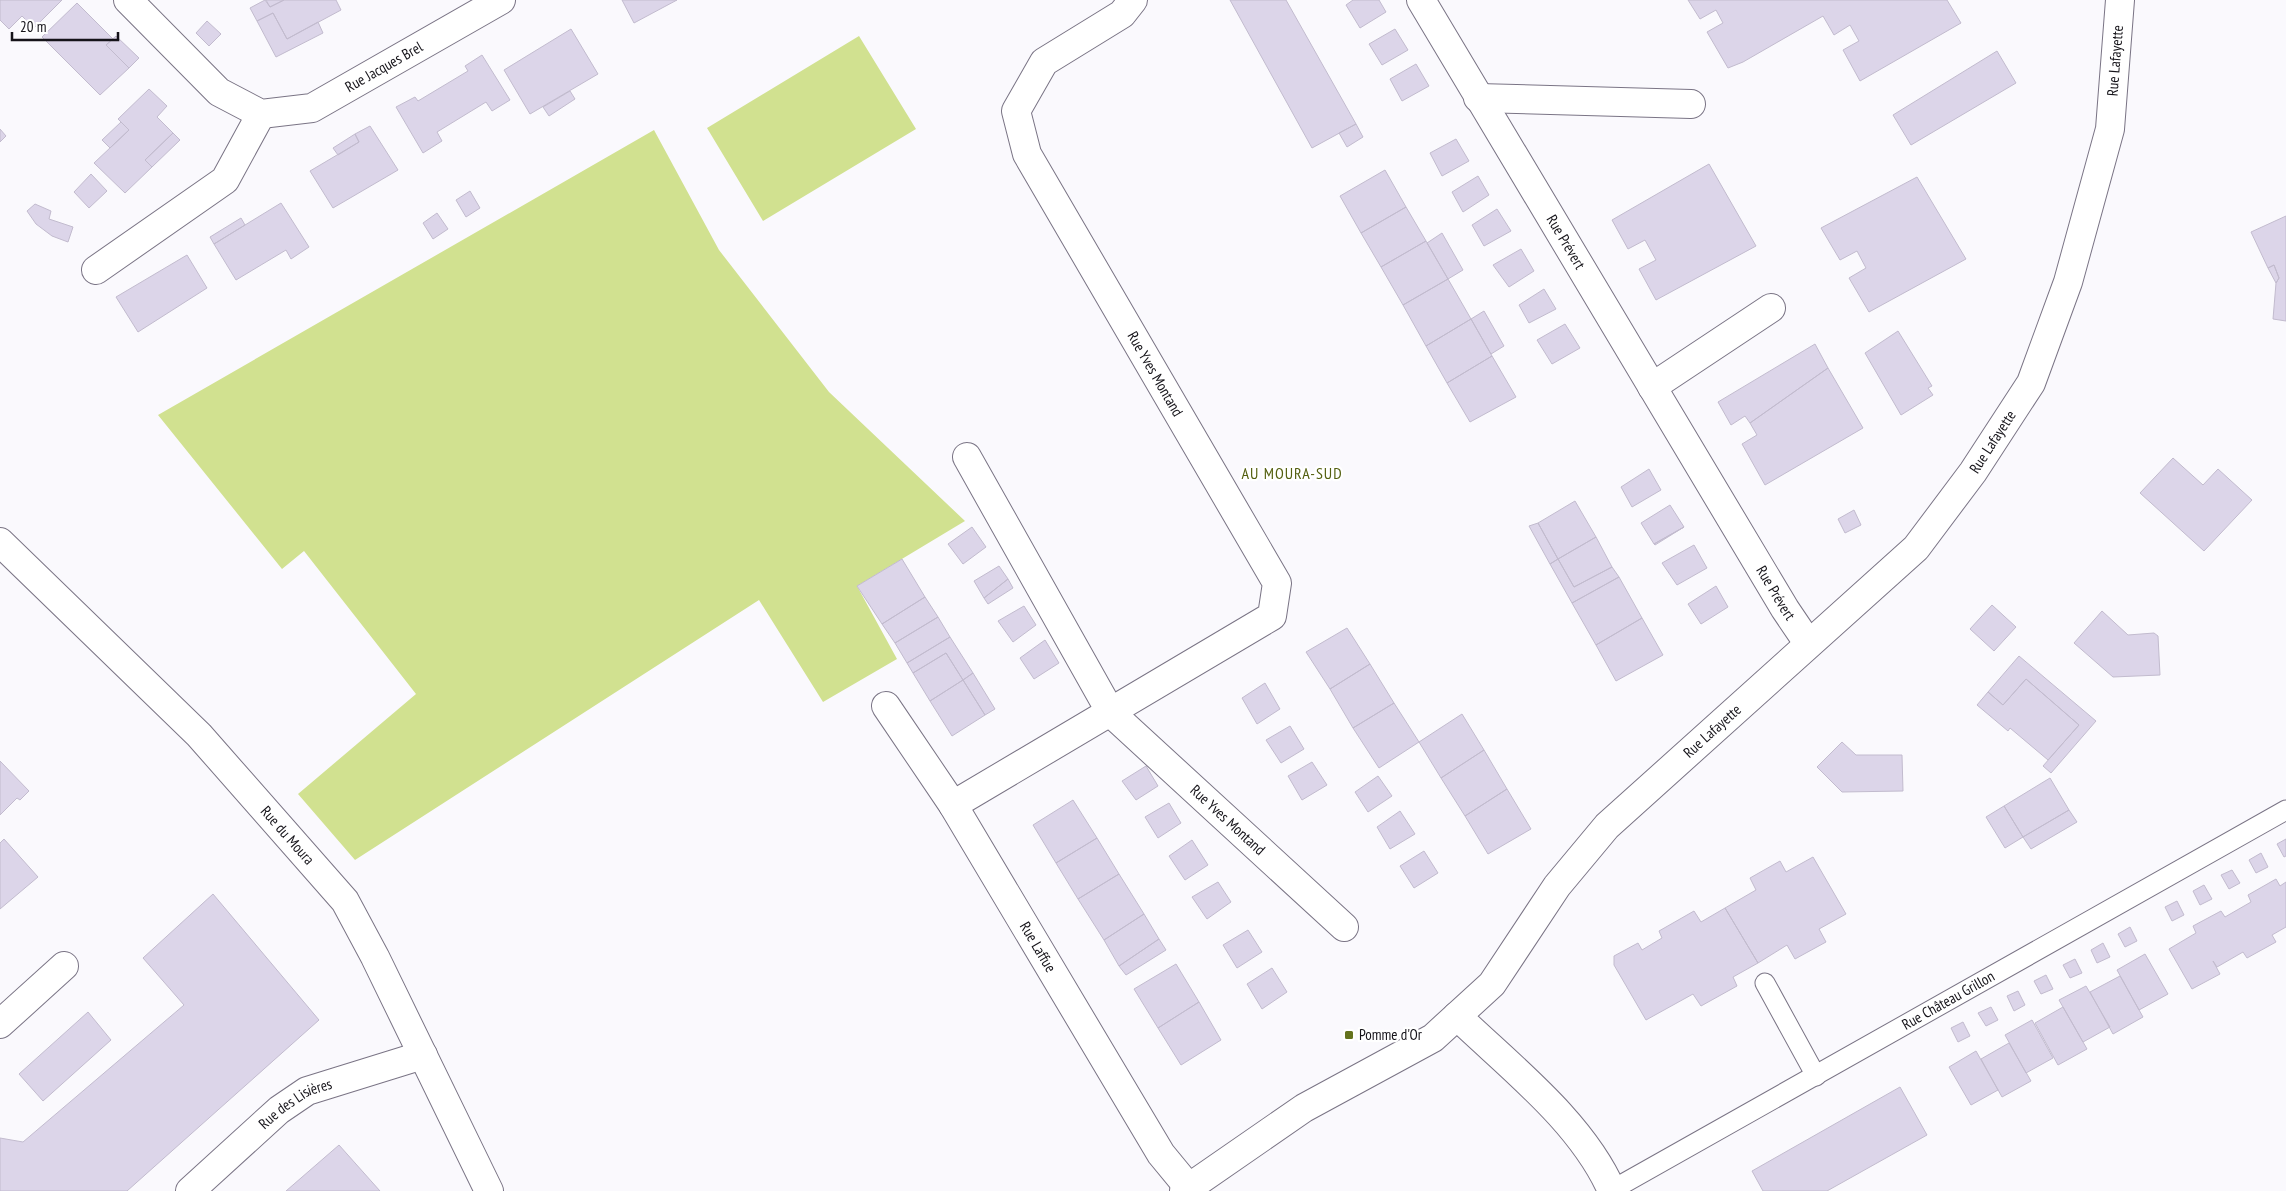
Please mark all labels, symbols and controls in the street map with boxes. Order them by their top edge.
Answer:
scale bar [12,10,119,42]
text: 20 m [20,17,46,36]
street label: Rue Lafayette [2103,24,2127,97]
street label: Rue Jacques Brel [342,37,426,96]
street label: Rue Prévert [1543,211,1590,273]
street label: Rue Yves Montand [1123,328,1187,420]
street label: Rue Lafayette [1965,407,2020,477]
district label: AU MOURA-SUD [1241,463,1343,483]
street label: Rue Prévert [1752,562,1800,624]
street label: Rue Lafayette [1679,700,1745,762]
street label: Rue Yves Montand [1186,781,1269,859]
street label: Rue du Moura [257,802,319,868]
street label: Rue Laffue [1016,918,1061,976]
street label: Rue Château Grillon [1898,966,1998,1034]
place label: Pomme d'Or [1359,1025,1423,1044]
marker: Pomme d'Or [1343,1029,1355,1041]
street label: Rue des Lisières [254,1074,334,1133]

